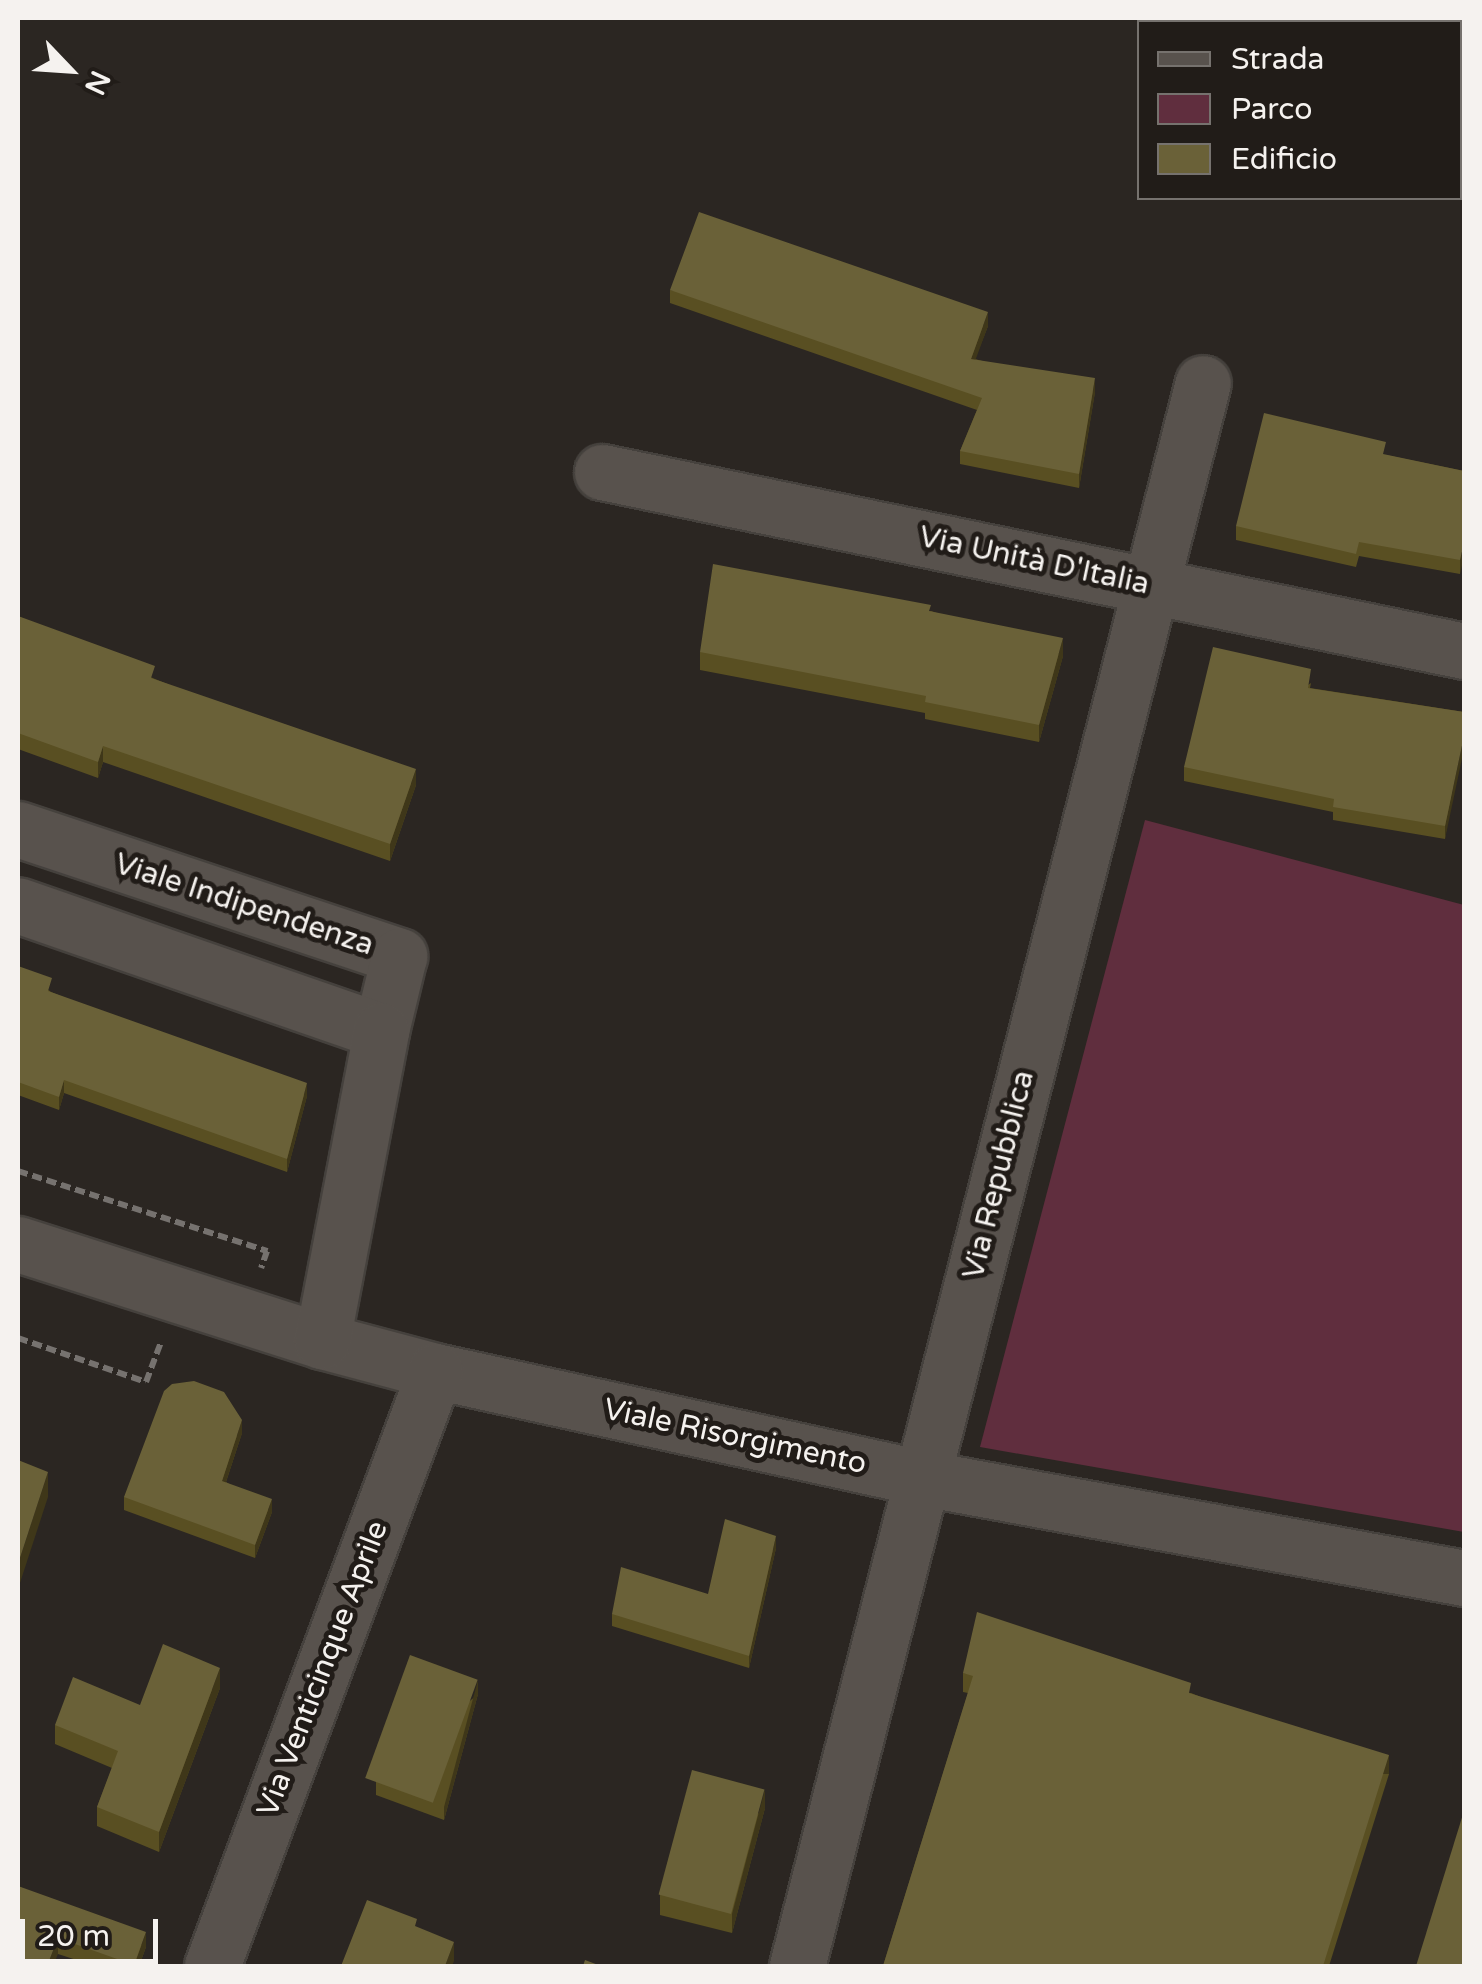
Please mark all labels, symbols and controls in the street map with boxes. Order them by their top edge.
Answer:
north arrow [20,20,120,120]
legend [1137,20,1462,200]
text: Strada [1231,41,1324,78]
text: N [77,65,117,100]
text: Parco [1231,91,1312,128]
text: Edificio [1231,141,1337,178]
street label: Via Unità D'Italia [916,519,1152,603]
street label: Viale Indipendenza [110,846,378,964]
street label: Via Repubblica [956,1067,1042,1283]
street label: Viale Risorgimento [600,1392,870,1482]
street label: Via Venticinque Aprile [250,1516,396,1822]
scale bar [25,1899,162,1961]
text: 20 m [37,1918,110,1955]

